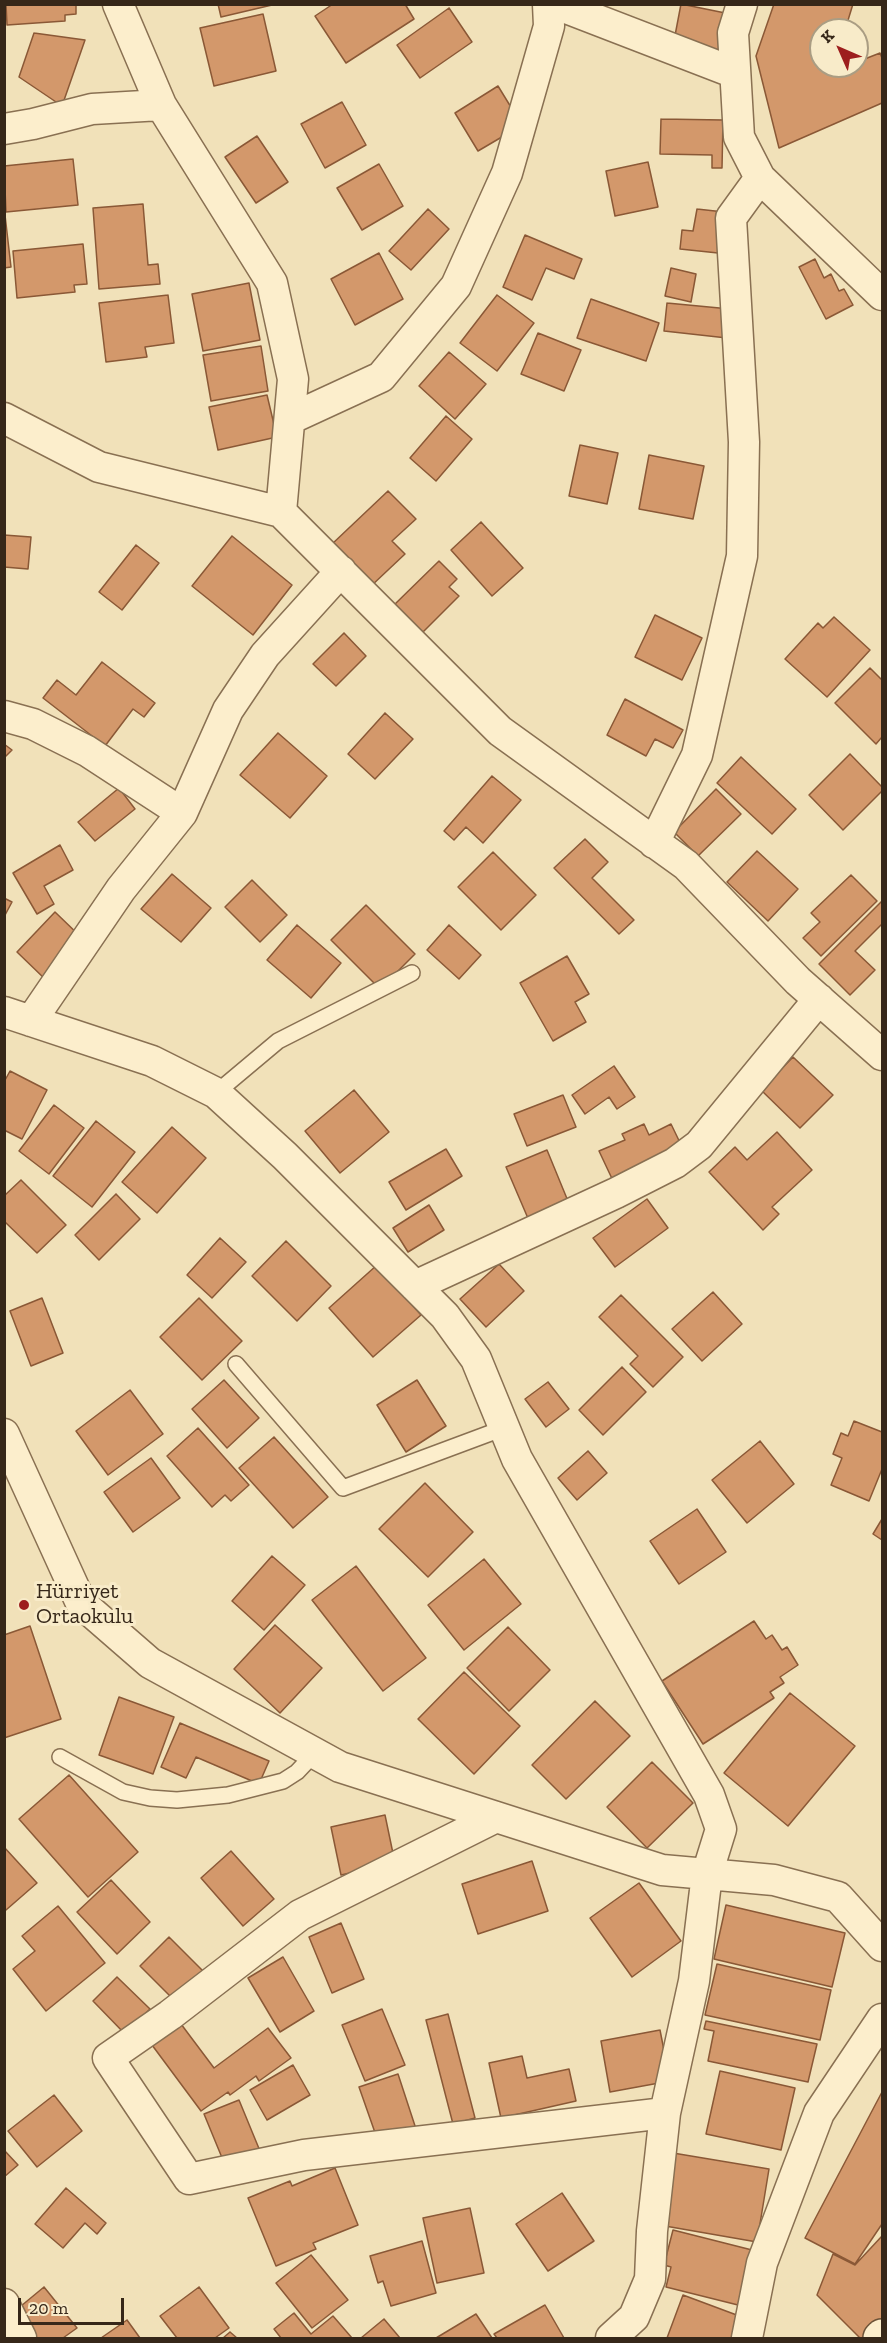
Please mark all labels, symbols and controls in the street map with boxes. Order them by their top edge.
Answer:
north arrow [809,18,869,78]
text: K [817,26,838,47]
place label: Hürriyet Ortaokulu [36,1579,133,1630]
marker: Hürriyet Ortaokulu [17,1598,31,1612]
scale bar [21,2286,128,2324]
text: 20 m [29,2297,68,2319]

